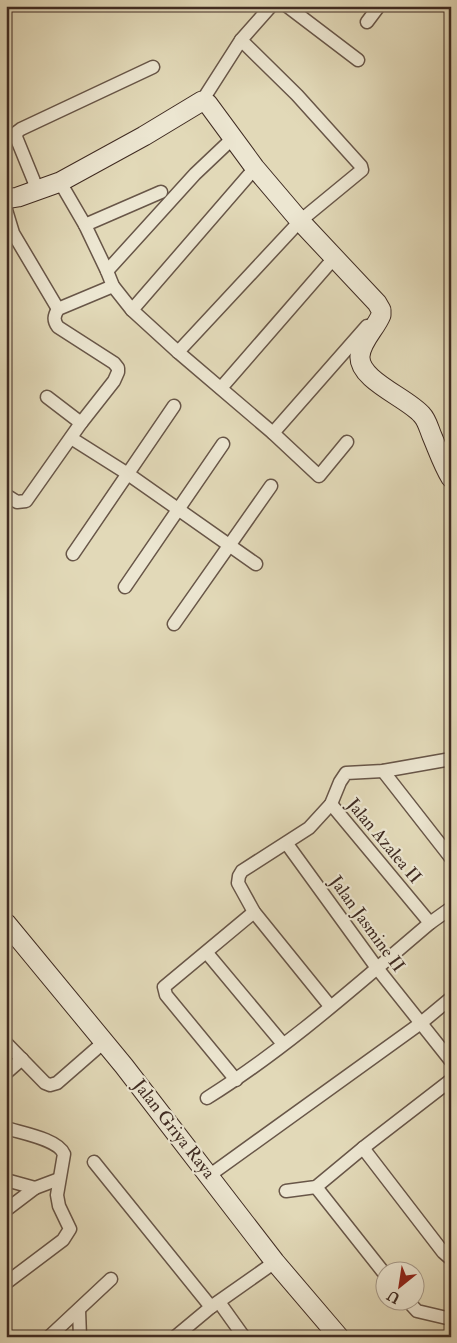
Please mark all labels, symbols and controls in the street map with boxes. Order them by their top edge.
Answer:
street label: Jalan Azalea II [341,793,426,889]
street label: Jalan Jasmine II [324,870,410,977]
street label: Jalan Griya Raya [127,1074,220,1184]
north arrow [374,1260,424,1310]
text: U [384,1286,403,1307]

